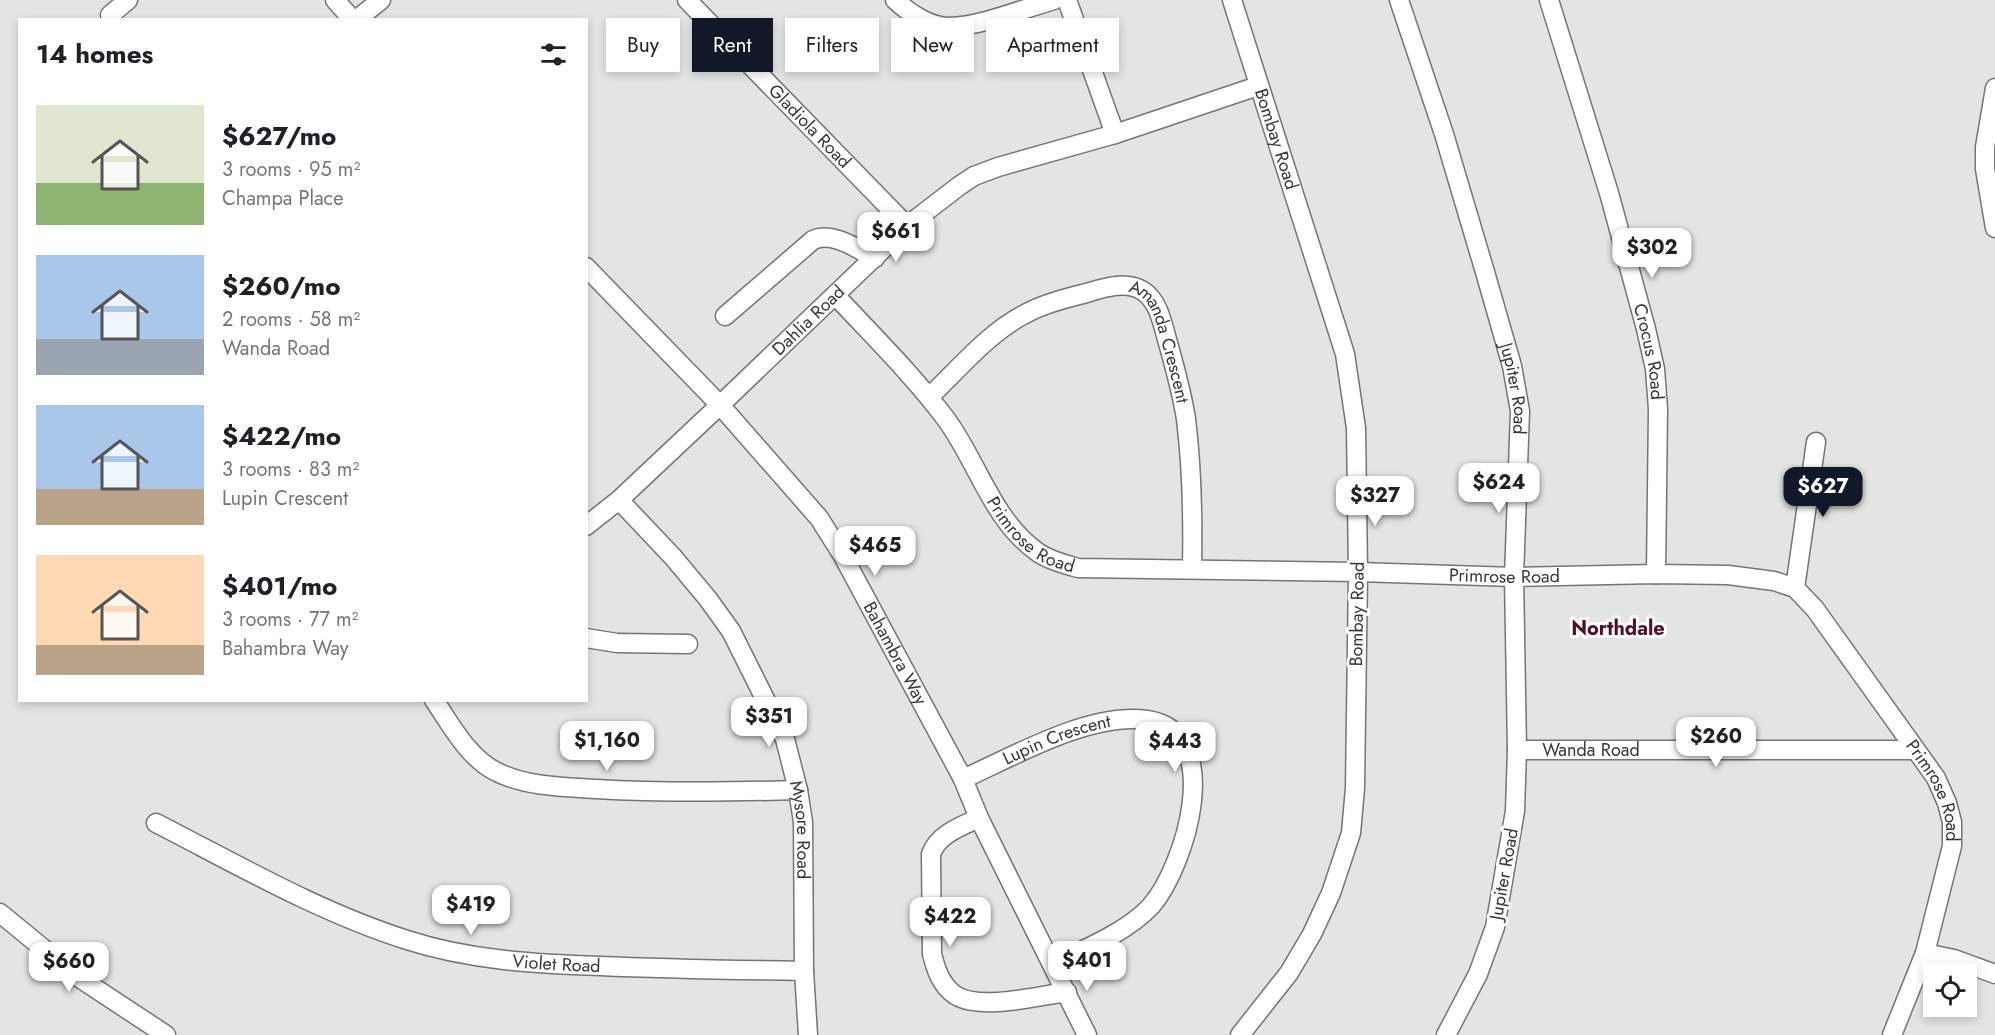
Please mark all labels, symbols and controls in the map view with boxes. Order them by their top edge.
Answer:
chip: Buy [606,18,680,72]
chip: Rent [692,18,773,72]
chip: Filters [785,18,879,72]
chip: New [891,18,974,72]
chip: Apartment [986,18,1119,72]
text: 14 homes [36,35,153,73]
icon: filters [537,38,570,71]
street label: Gladiola Road [763,78,857,174]
street label: Bombay Road [1248,85,1305,193]
text: $627/mo [222,117,336,155]
icon: home [84,129,156,201]
text: 3 rooms · 95 m² [222,155,360,184]
text: Champa Place [222,184,343,213]
pin: $661 [860,212,932,263]
text: $661 [871,217,921,246]
pin: $302 [1616,228,1688,279]
text: $302 [1626,233,1678,262]
text: $260/mo [222,267,340,305]
street label: Amanda Crescent [1126,273,1196,406]
icon: home [84,279,156,351]
street label: Dahlia Road [766,279,851,362]
street label: Crocus Road [1627,301,1670,401]
text: 2 rooms · 58 m² [222,305,360,334]
text: Wanda Road [222,334,330,363]
street label: Jupiter Road [1492,338,1534,435]
text: $422/mo [222,417,341,455]
icon: home [84,429,156,501]
text: 3 rooms · 83 m² [222,455,359,484]
pin: $624 [1463,463,1535,514]
pin: $627 [1787,467,1859,518]
text: $624 [1473,468,1525,497]
text: $627 [1798,472,1849,501]
pin: $327 [1339,476,1411,527]
text: $327 [1350,481,1400,510]
text: Lupin Crescent [222,484,348,513]
street label: Primrose Road [980,492,1078,579]
pin: $465 [839,526,911,577]
text: $465 [849,531,901,560]
street label: Bombay Road [1343,561,1371,667]
street label: Primrose Road [1448,562,1560,590]
text: $401/mo [222,567,337,605]
icon: home [84,579,156,651]
street label: Bahambra Way [857,597,934,710]
text: 3 rooms · 77 m² [222,605,359,634]
district label: Northdale [1571,614,1665,643]
text: Bahambra Way [222,634,349,663]
pin: $351 [733,697,805,748]
text: $351 [745,702,793,731]
street label: Lupin Crescent [998,708,1113,771]
pin: $260 [1680,717,1752,768]
pin: $1,160 [558,721,656,772]
pin: $443 [1139,722,1211,773]
text: $260 [1690,722,1742,751]
text: $1,160 [574,726,640,755]
text: $443 [1149,727,1201,756]
street label: Primrose Road [1899,734,1965,841]
street label: Wanda Road [1542,737,1640,763]
street label: Mysore Road [783,778,816,879]
street label: Jupiter Road [1483,826,1525,924]
pin: $419 [435,885,507,936]
text: $419 [446,890,496,919]
pin: $422 [914,897,986,948]
text: $422 [924,902,976,931]
pin: $401 [1051,941,1123,992]
pin: $660 [33,942,105,993]
text: $401 [1062,946,1112,975]
text: $660 [43,947,95,976]
street label: Violet Road [511,948,601,979]
map controls [1923,963,1977,1017]
button: locate [1923,963,1977,1017]

